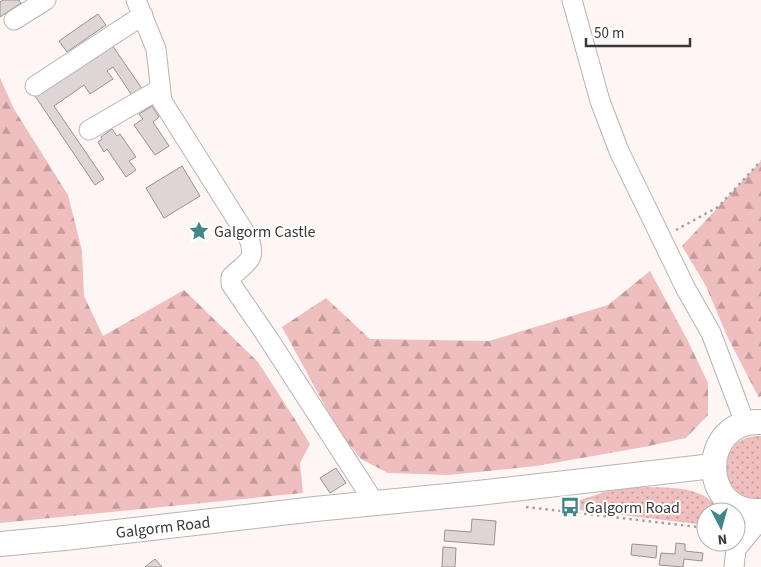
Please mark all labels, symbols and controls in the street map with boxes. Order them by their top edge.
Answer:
scale bar [586,15,690,47]
text: 50 m [594,23,624,44]
place icon: Galgorm Castle [188,220,210,242]
place label: Galgorm Castle [214,221,316,243]
bus stop icon: Galgorm Road [559,496,581,518]
place label: Galgorm Road [585,497,680,519]
north arrow [696,502,746,552]
street label: Galgorm Road [115,511,212,544]
text: N [717,529,728,549]

